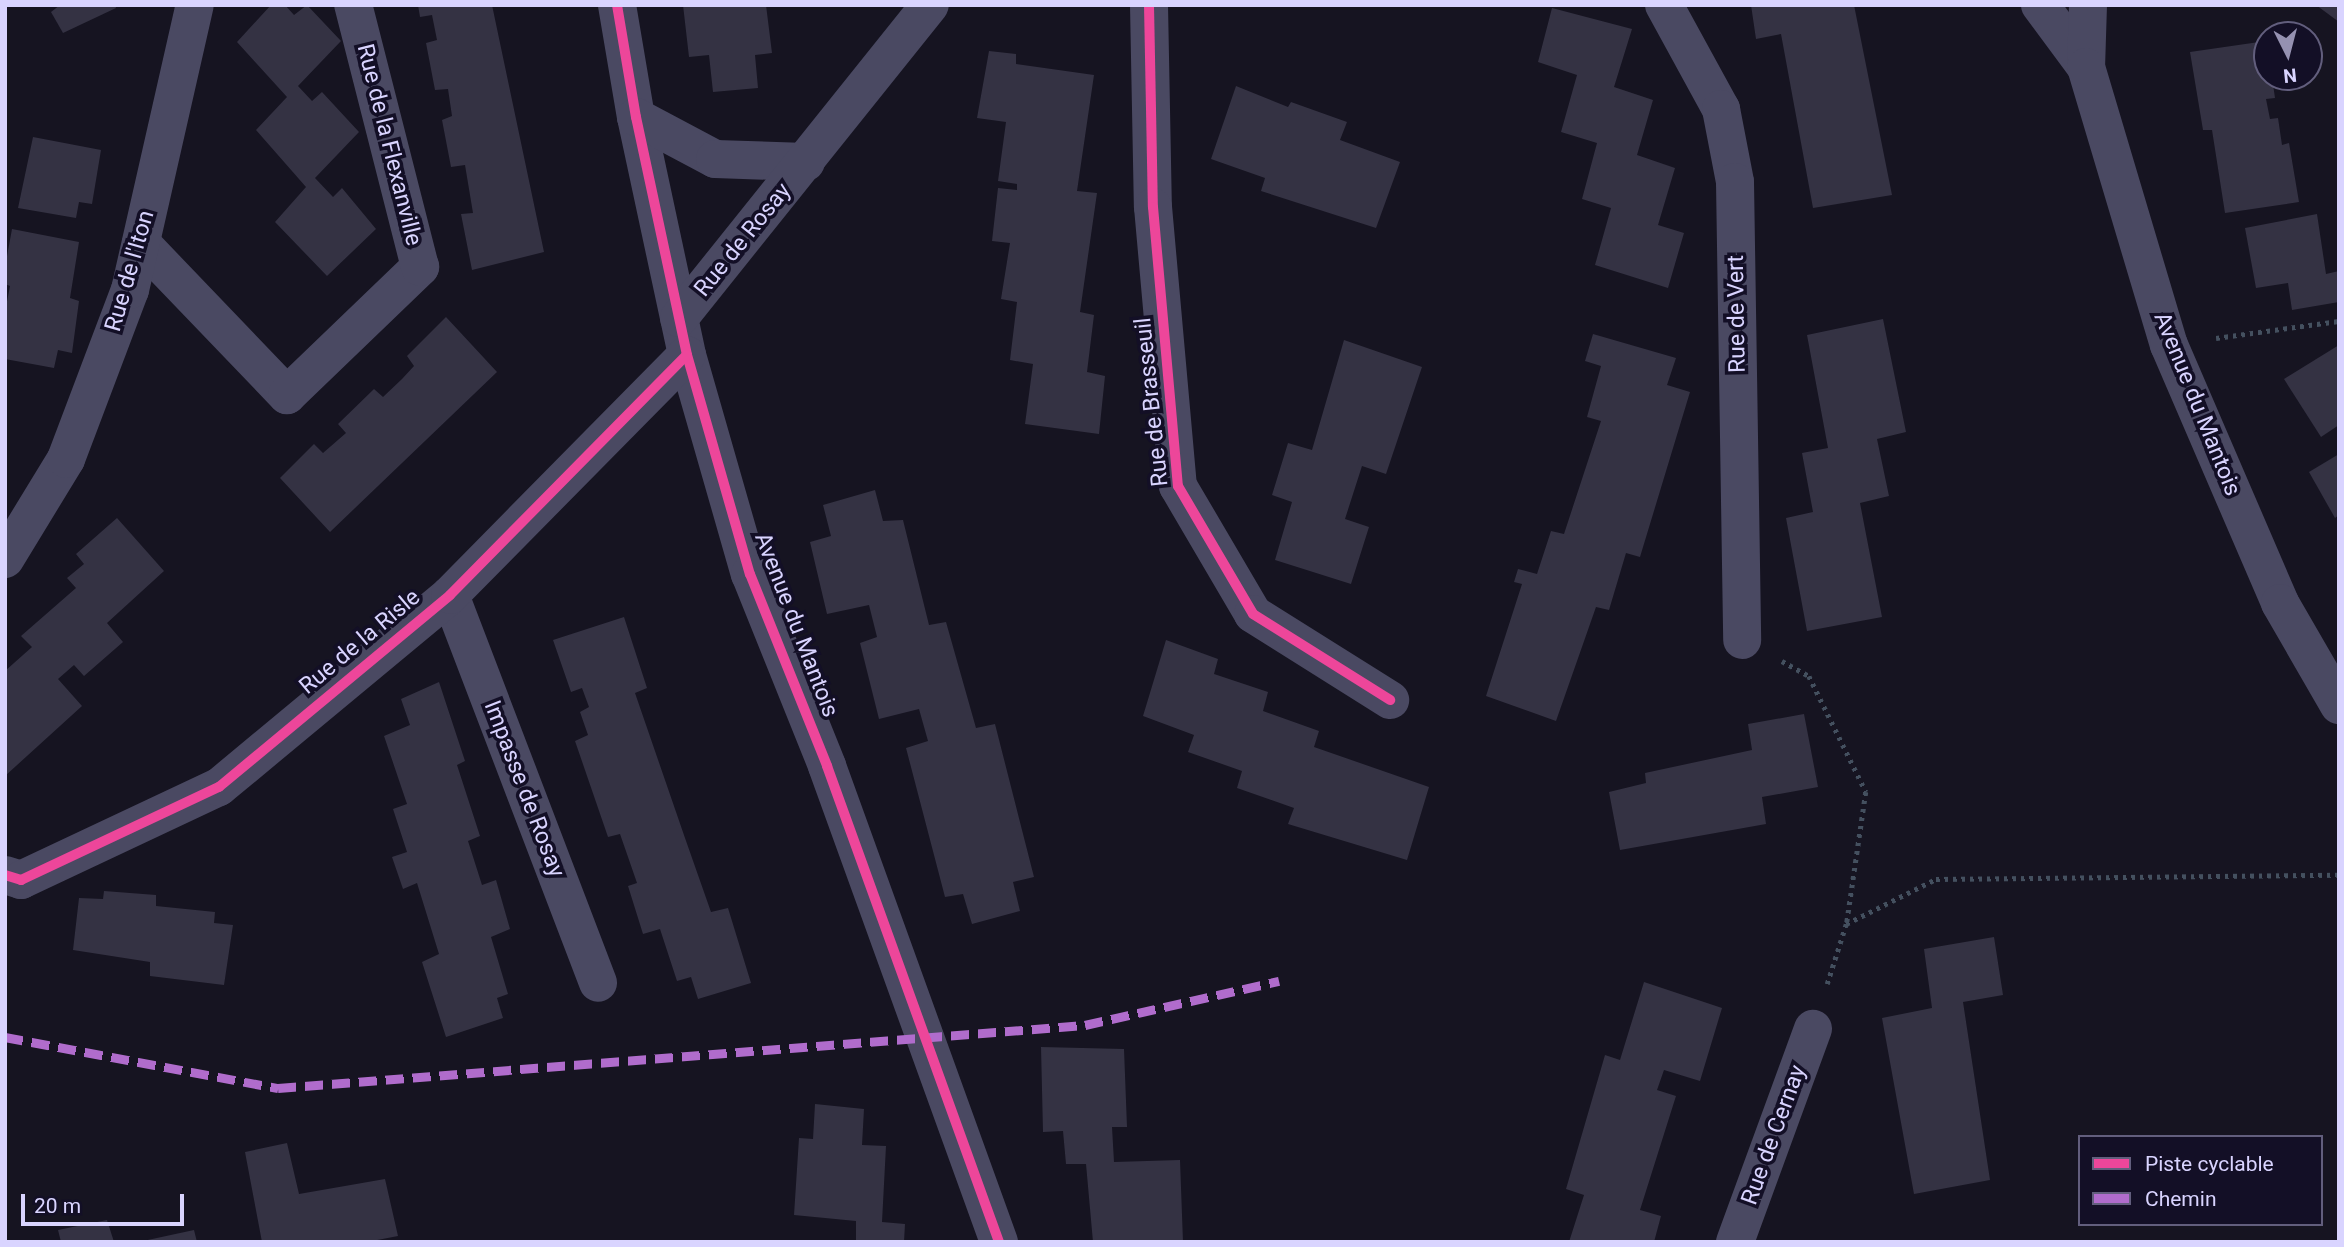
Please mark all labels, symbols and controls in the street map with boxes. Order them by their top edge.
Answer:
north arrow [2253,21,2323,91]
street label: Rue de la Flexanville [351,41,427,249]
text: N [2282,63,2298,88]
street label: Rue de Rosay [689,178,797,302]
street label: Rue de l'Iton [100,207,160,335]
street label: Rue de Vert [1722,255,1752,373]
street label: Avenue du Mantois [2148,308,2246,500]
street label: Rue de Brasseuil [1129,316,1175,488]
street label: Avenue du Mantois [748,529,844,721]
street label: Rue de la Risle [294,584,426,700]
street label: Impasse de Rosay [478,697,570,881]
street label: Rue de Cernay [1736,1061,1812,1209]
legend [2078,1135,2323,1226]
text: Piste cyclable [2145,1152,2274,1176]
scale bar [24,1180,187,1224]
text: Chemin [2145,1187,2217,1211]
text: 20 m [34,1194,81,1218]

